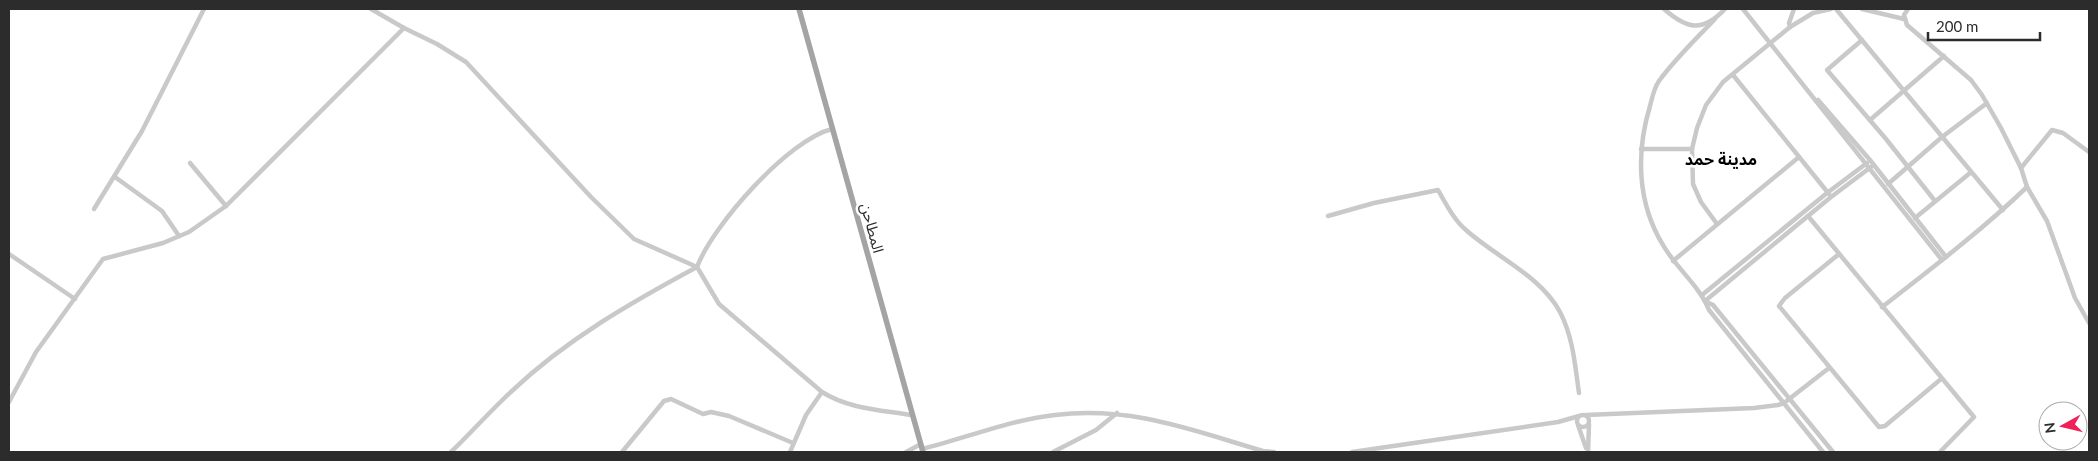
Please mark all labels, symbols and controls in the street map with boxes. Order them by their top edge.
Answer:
scale bar [1928,10,2040,42]
text: 200 m [1936,17,1978,35]
district label: مدينة حمد [1685,149,1757,169]
street label: المطاحن [857,201,888,255]
north arrow [2038,401,2088,451]
text: N [2040,421,2059,434]

